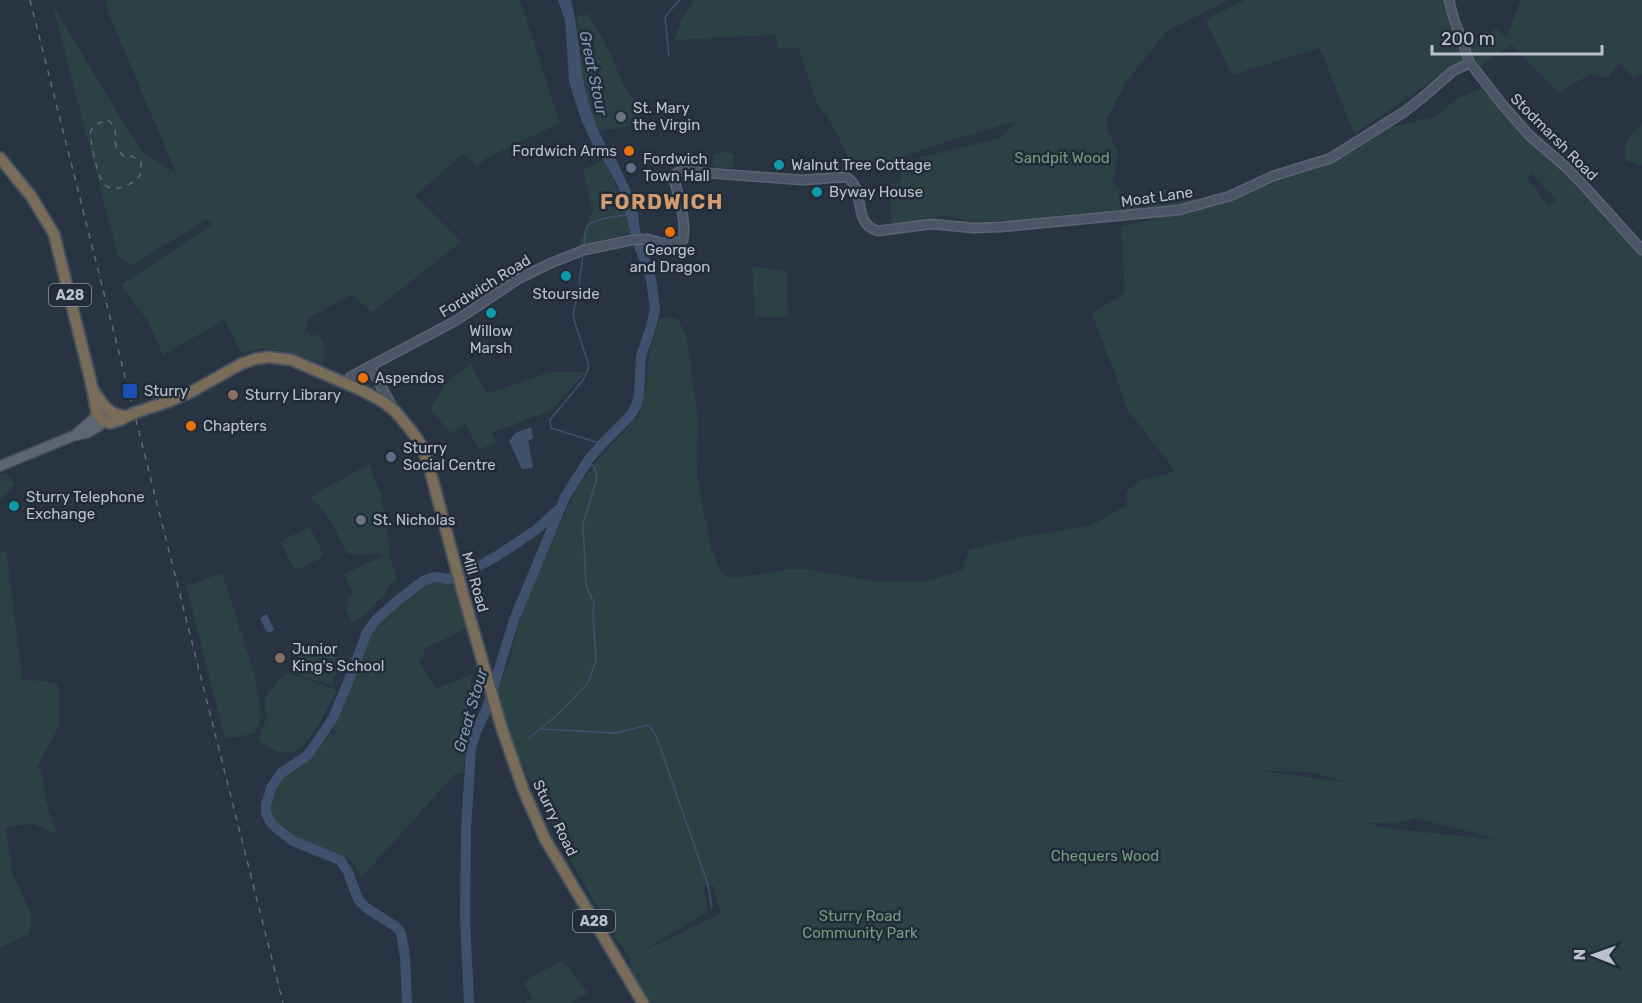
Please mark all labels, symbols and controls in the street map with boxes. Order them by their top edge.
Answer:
scale bar [1432,18,1602,56]
text: 200 m [1441,28,1495,50]
water label: Great Stour [575,29,612,118]
street label: Stodmarsh Road [1507,90,1601,184]
place label: St. Mary the Virgin [633,99,700,134]
marker: St. Mary the Virgin [614,110,628,124]
place label: Fordwich Arms [512,142,617,160]
marker: Fordwich Arms [622,144,636,158]
park label: Sandpit Wood [1014,149,1110,167]
place label: Fordwich Town Hall [643,150,710,185]
place label: Walnut Tree Cottage [791,156,931,174]
marker: Walnut Tree Cottage [772,158,786,172]
marker: Fordwich Town Hall [624,161,638,175]
place label: Byway House [829,183,923,201]
street label: Moat Lane [1120,183,1194,211]
marker: Byway House [810,185,824,199]
district label: FORDWICH [600,189,724,214]
marker: George and Dragon [663,225,677,239]
place label: George and Dragon [630,241,710,276]
street label: Fordwich Road [436,251,534,321]
marker: Stourside [559,269,573,283]
road number: A28 [49,284,91,306]
place label: Stourside [532,285,600,303]
marker: Willow Marsh [484,306,498,320]
place label: Willow Marsh [469,322,513,357]
place label: Aspendos [375,369,445,387]
marker: Aspendos [356,371,370,385]
marker: Sturry [121,382,139,400]
place label: Sturry [144,382,188,400]
place label: Sturry Library [245,386,341,404]
marker: Sturry Library [226,388,240,402]
place label: Chapters [203,417,267,435]
marker: Chapters [184,419,198,433]
place label: Sturry Social Centre [403,439,496,474]
marker: Sturry Social Centre [384,450,398,464]
place label: Sturry Telephone Exchange [26,488,145,523]
marker: Sturry Telephone Exchange [7,499,21,513]
place label: St. Nicholas [373,511,456,529]
marker: St. Nicholas [354,513,368,527]
street label: Mill Road [458,550,492,614]
place label: Junior King's School [292,640,384,675]
marker: Junior King's School [273,651,287,665]
water label: Great Stour [449,665,492,754]
street label: Sturry Road [529,777,581,859]
park label: Chequers Wood [1051,847,1159,865]
park label: Sturry Road Community Park [802,907,918,942]
road number: A28 [573,910,615,932]
north arrow [1564,925,1624,985]
text: N [1570,949,1589,961]

